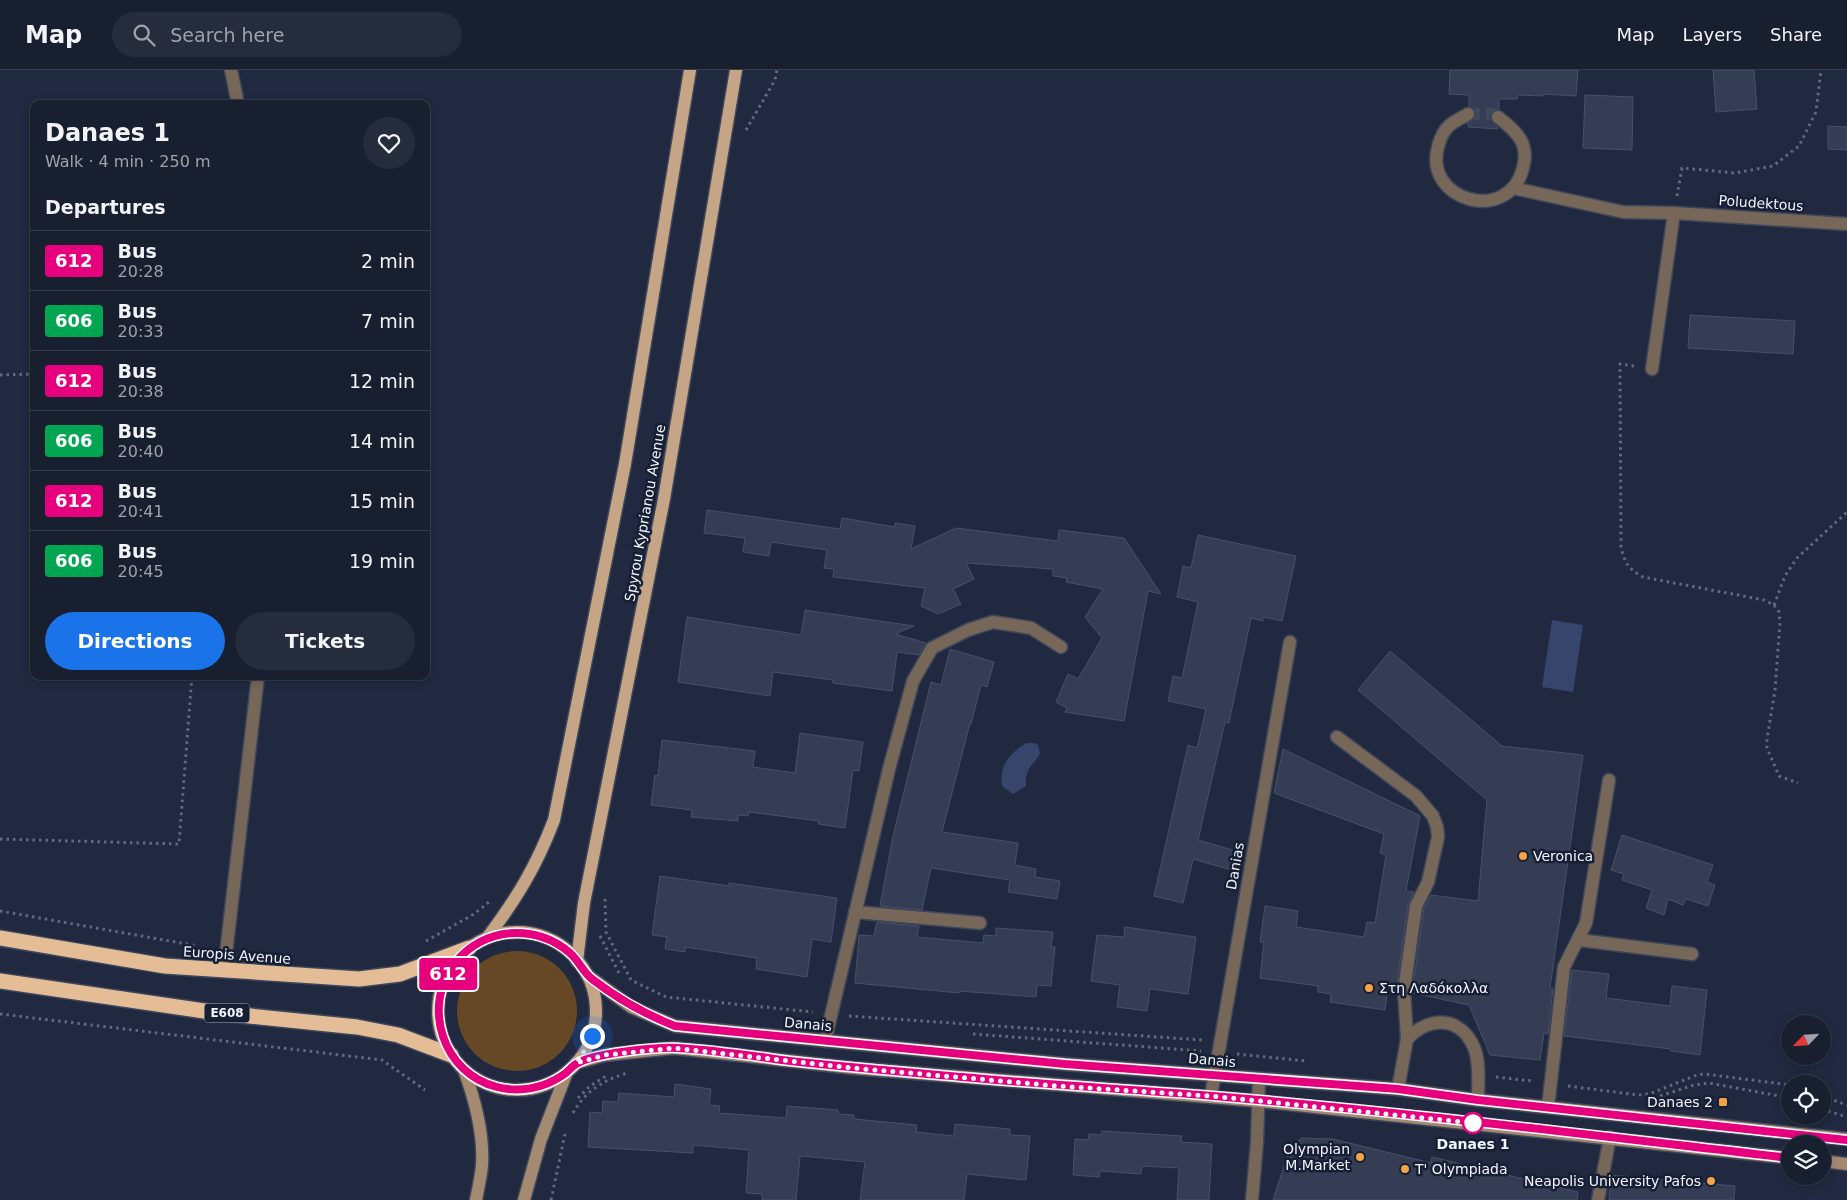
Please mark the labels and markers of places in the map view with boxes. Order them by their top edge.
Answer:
place label: Veronica [1533,848,1593,864]
marker: Veronica [1517,850,1529,862]
place label: Στη Λαδόκολλα [1379,980,1488,996]
marker: Στη Λαδόκολλα [1363,982,1375,994]
place label: Danaes 2 [1647,1094,1713,1110]
marker: Danaes 2 [1717,1096,1729,1108]
marker: Danaes 1 [1462,1112,1484,1134]
place label: Danaes 1 [1437,1136,1509,1152]
place label: Olympian M.Market [1283,1141,1351,1173]
marker: Olympian M.Market [1354,1151,1366,1163]
place label: T' Olympiada [1414,1161,1508,1177]
marker: T' Olympiada [1399,1163,1411,1175]
place label: Neapolis University Pafos [1524,1173,1701,1189]
marker: Neapolis University Pafos [1705,1175,1717,1187]

